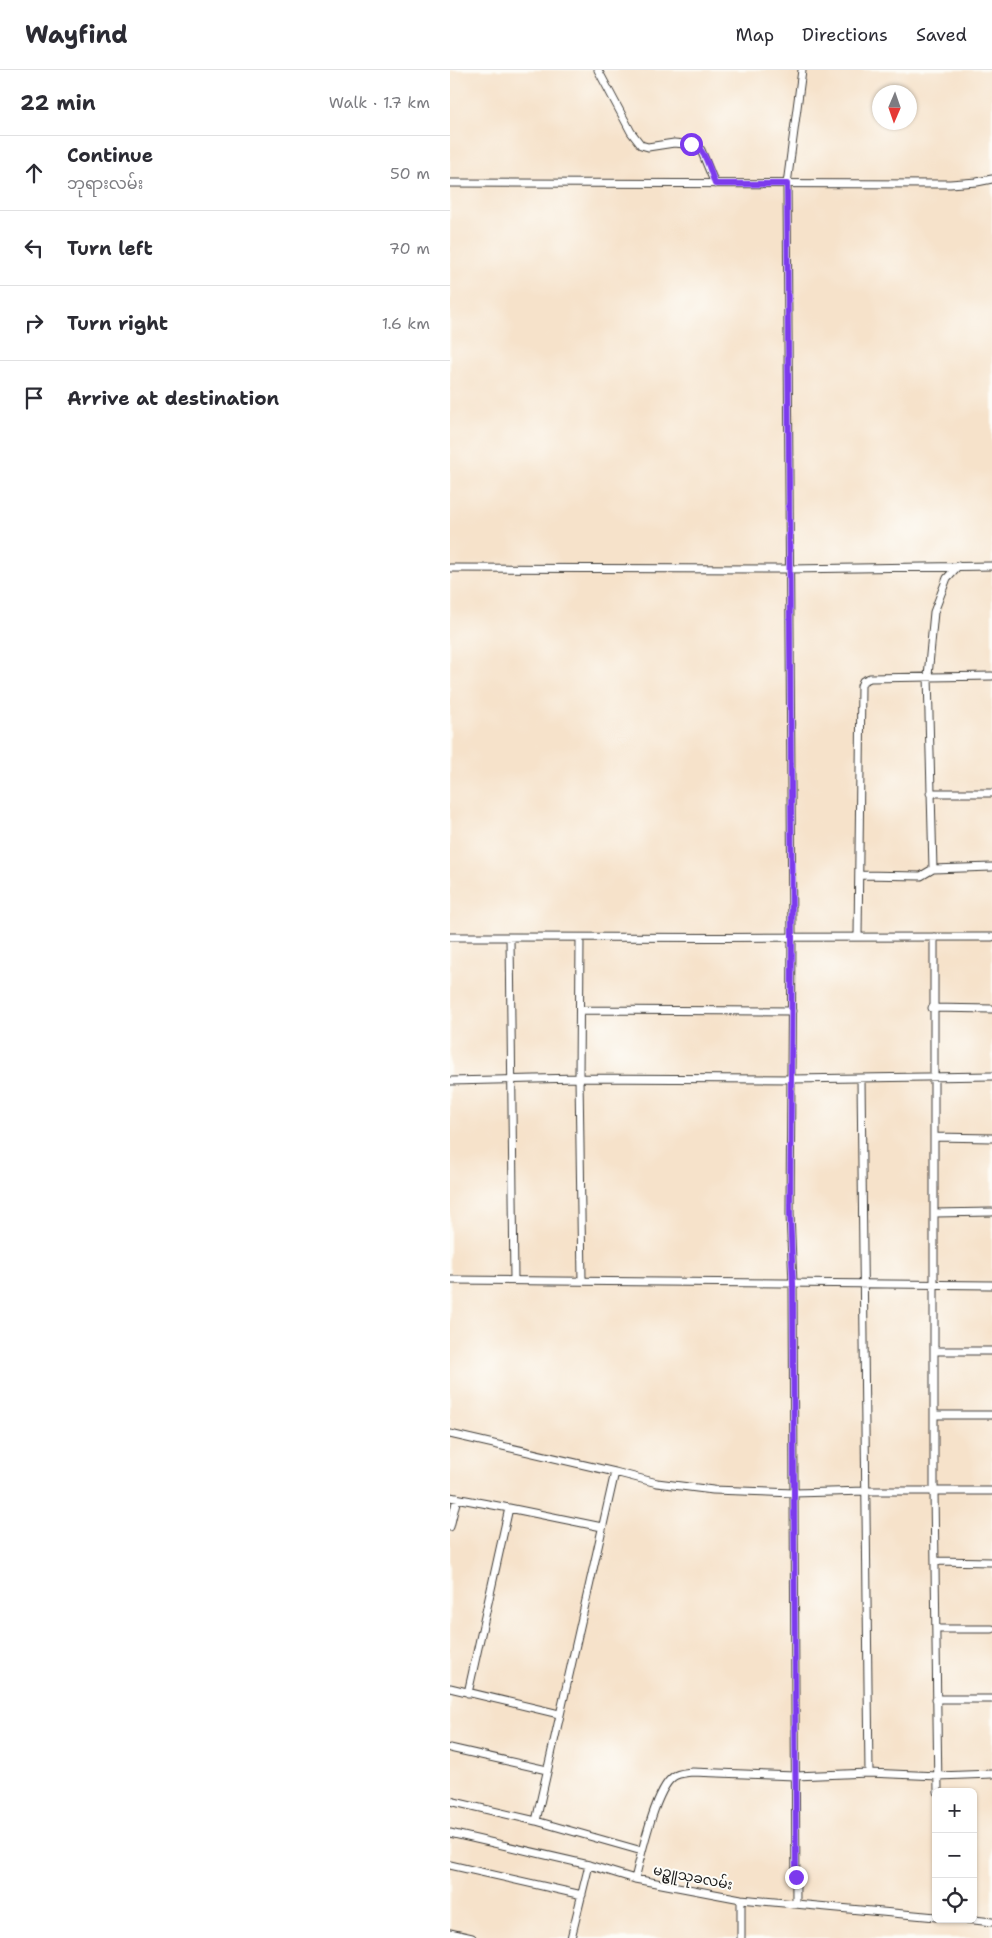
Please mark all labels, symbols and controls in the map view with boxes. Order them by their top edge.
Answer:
text: Wayfind [25,19,128,51]
text: Map [736,23,774,47]
text: Directions [802,23,888,47]
text: Saved [916,23,967,47]
north arrow [872,85,917,130]
text: 22 min [20,89,96,117]
text: Walk · 1.7 km [329,92,430,113]
route start [680,133,703,156]
text: Continue [67,143,153,168]
icon: ahead [20,159,48,187]
text: 50 m [390,163,430,184]
text: ဘုရားလမ်း [67,173,143,194]
icon: left [20,234,48,262]
text: Turn left [67,236,153,261]
text: 70 m [389,238,430,259]
icon: right [20,309,48,337]
text: Turn right [67,311,168,336]
text: 1.6 km [382,313,430,334]
icon: arrive [20,384,48,412]
text: Arrive at destination [67,386,279,411]
map controls [932,1788,977,1923]
button: + [932,1788,977,1833]
button: − [932,1833,977,1878]
street label: မဥ္ဇူသုခလမ်း [651,1860,734,1896]
route end [785,1866,808,1889]
button: locate [932,1878,977,1923]

